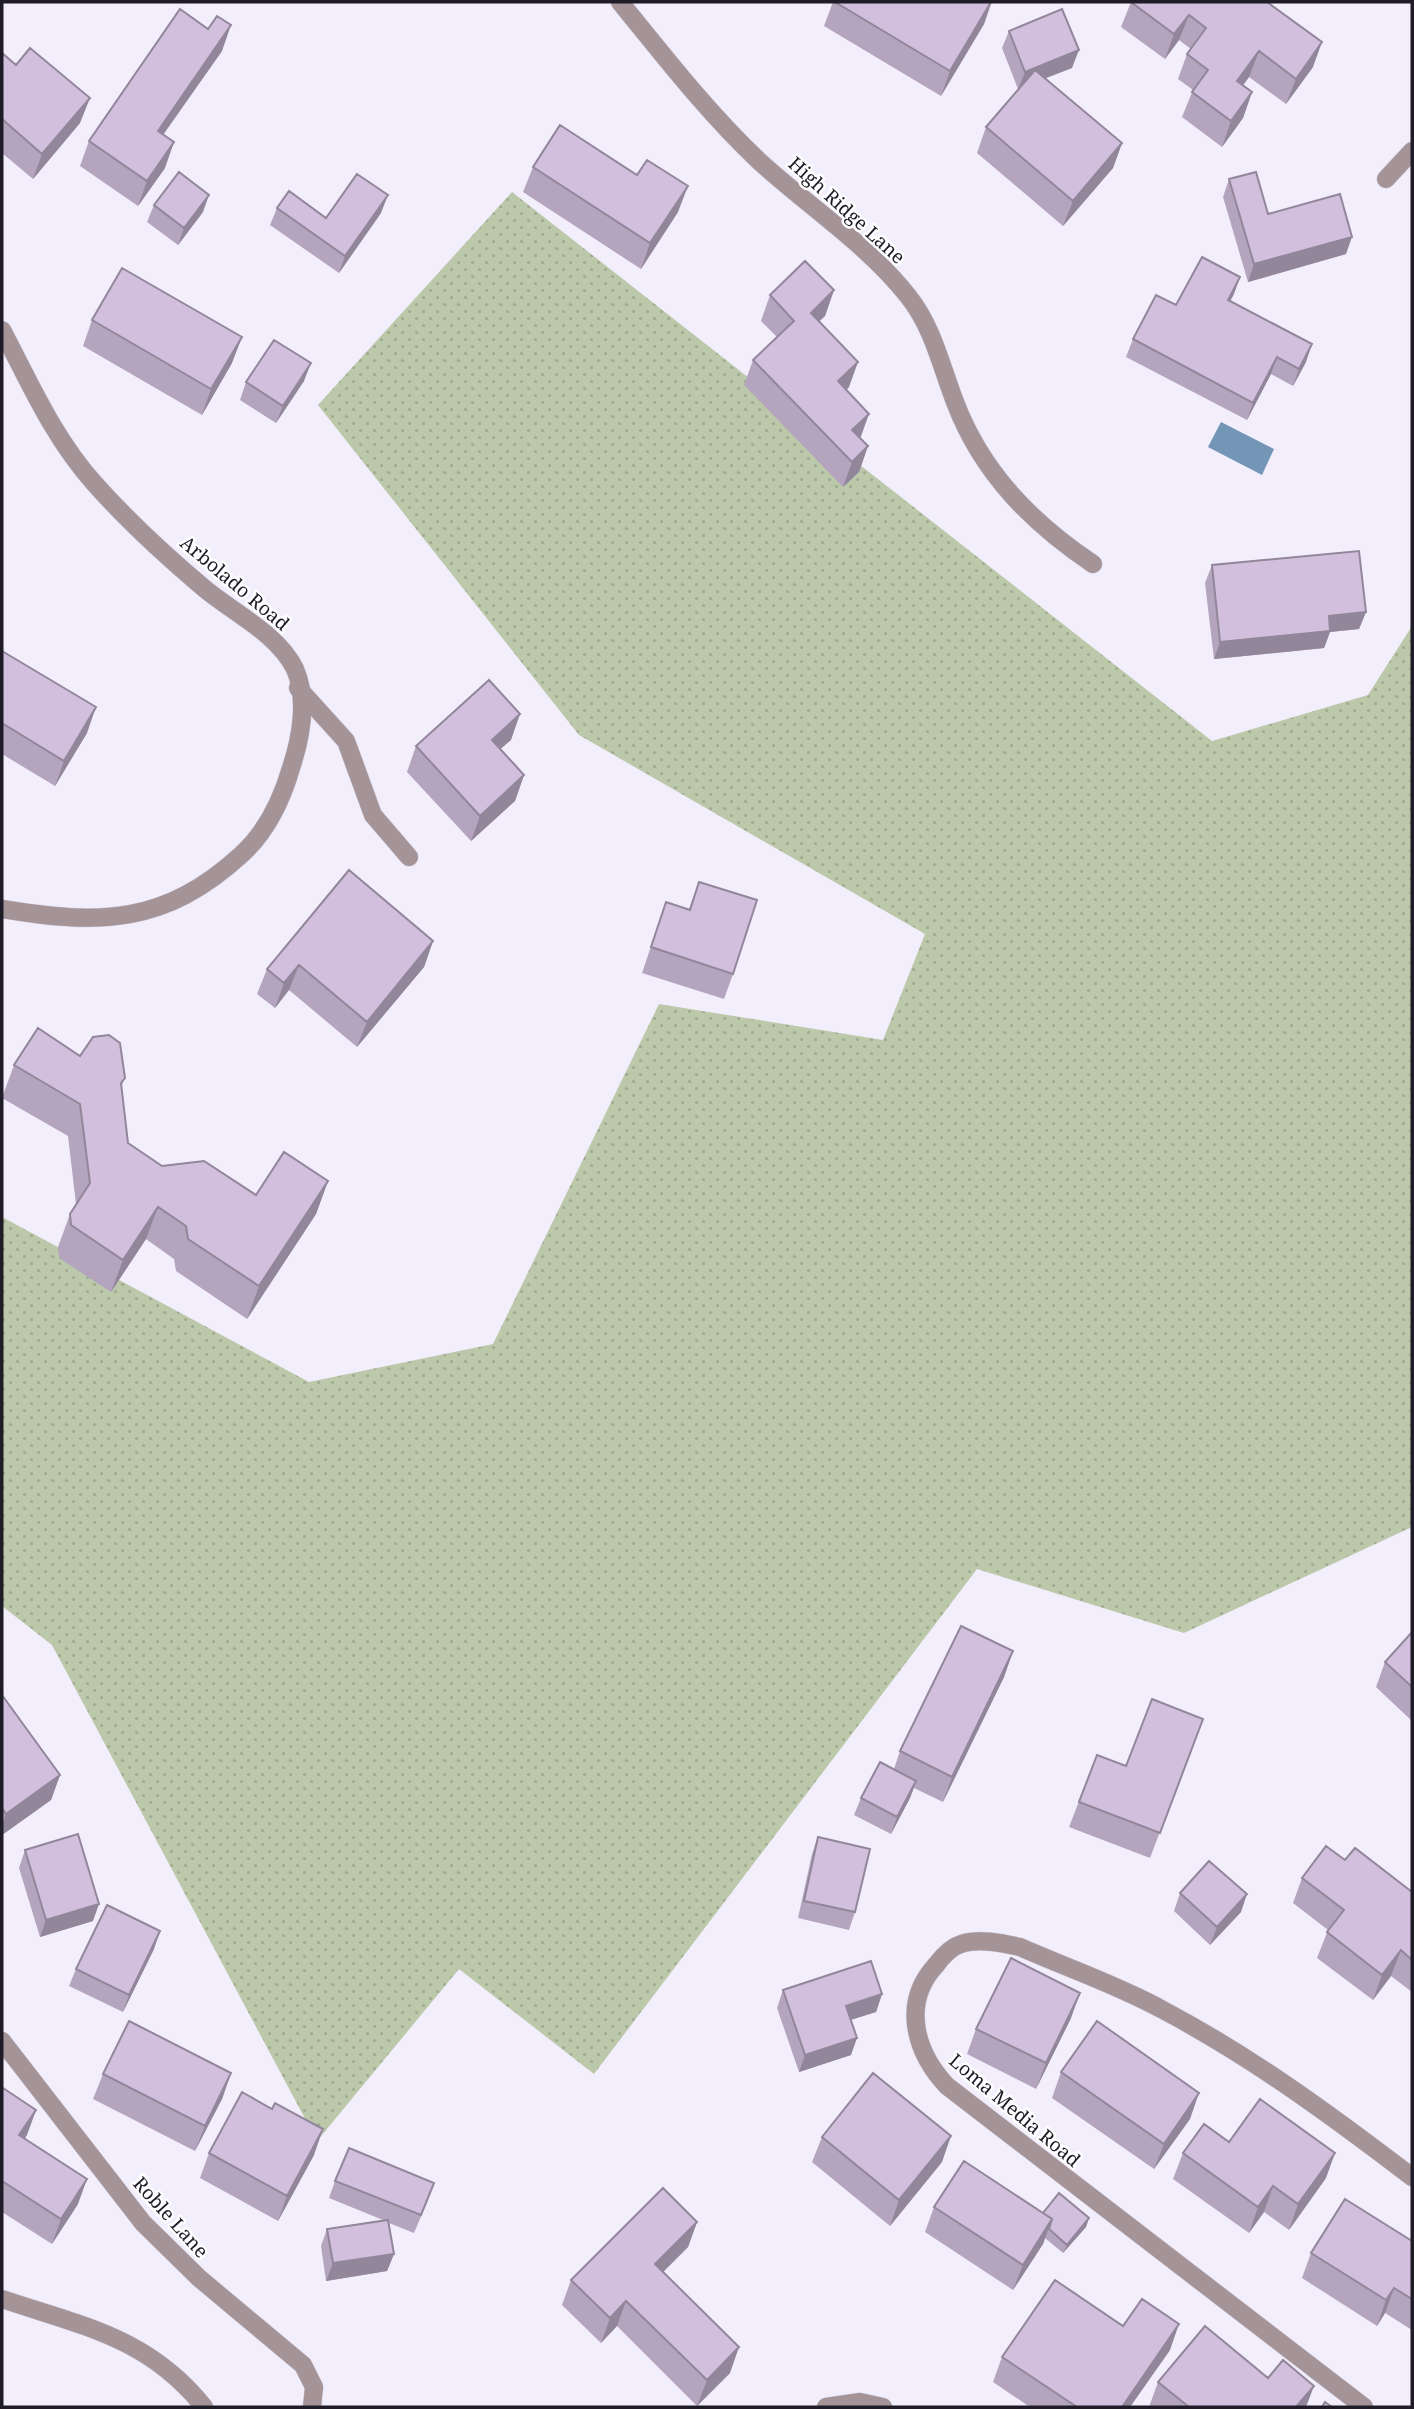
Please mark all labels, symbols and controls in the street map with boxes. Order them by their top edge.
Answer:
street label: High Ridge Lane [783,151,911,269]
street label: Arbolado Road [175,530,295,637]
street label: Loma Media Road [944,2047,1086,2173]
street label: Roble Lane [128,2171,214,2263]

